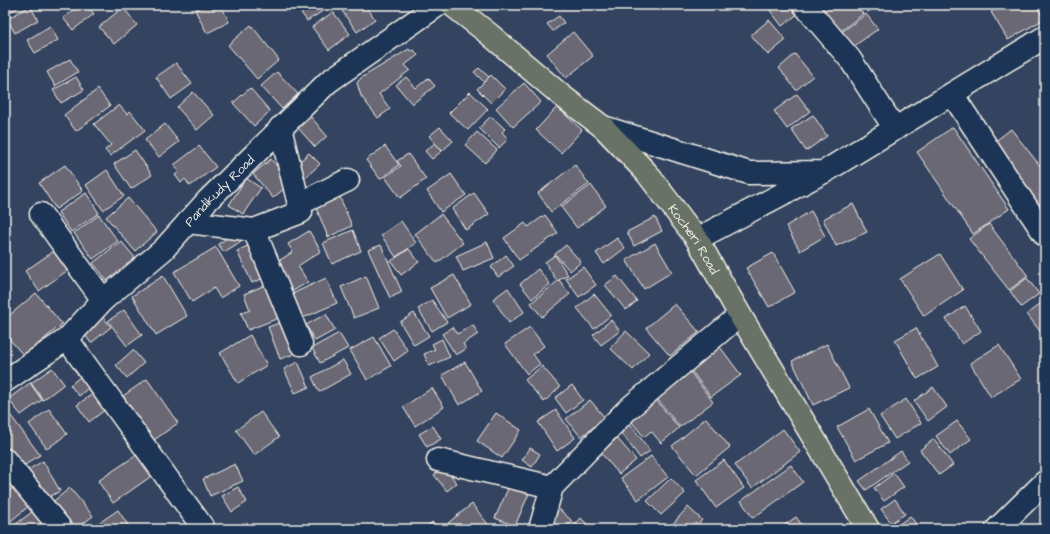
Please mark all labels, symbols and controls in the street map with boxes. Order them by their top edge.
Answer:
street label: Pandikudy Road [181,151,259,231]
street label: Kocheri Road [663,201,723,278]

